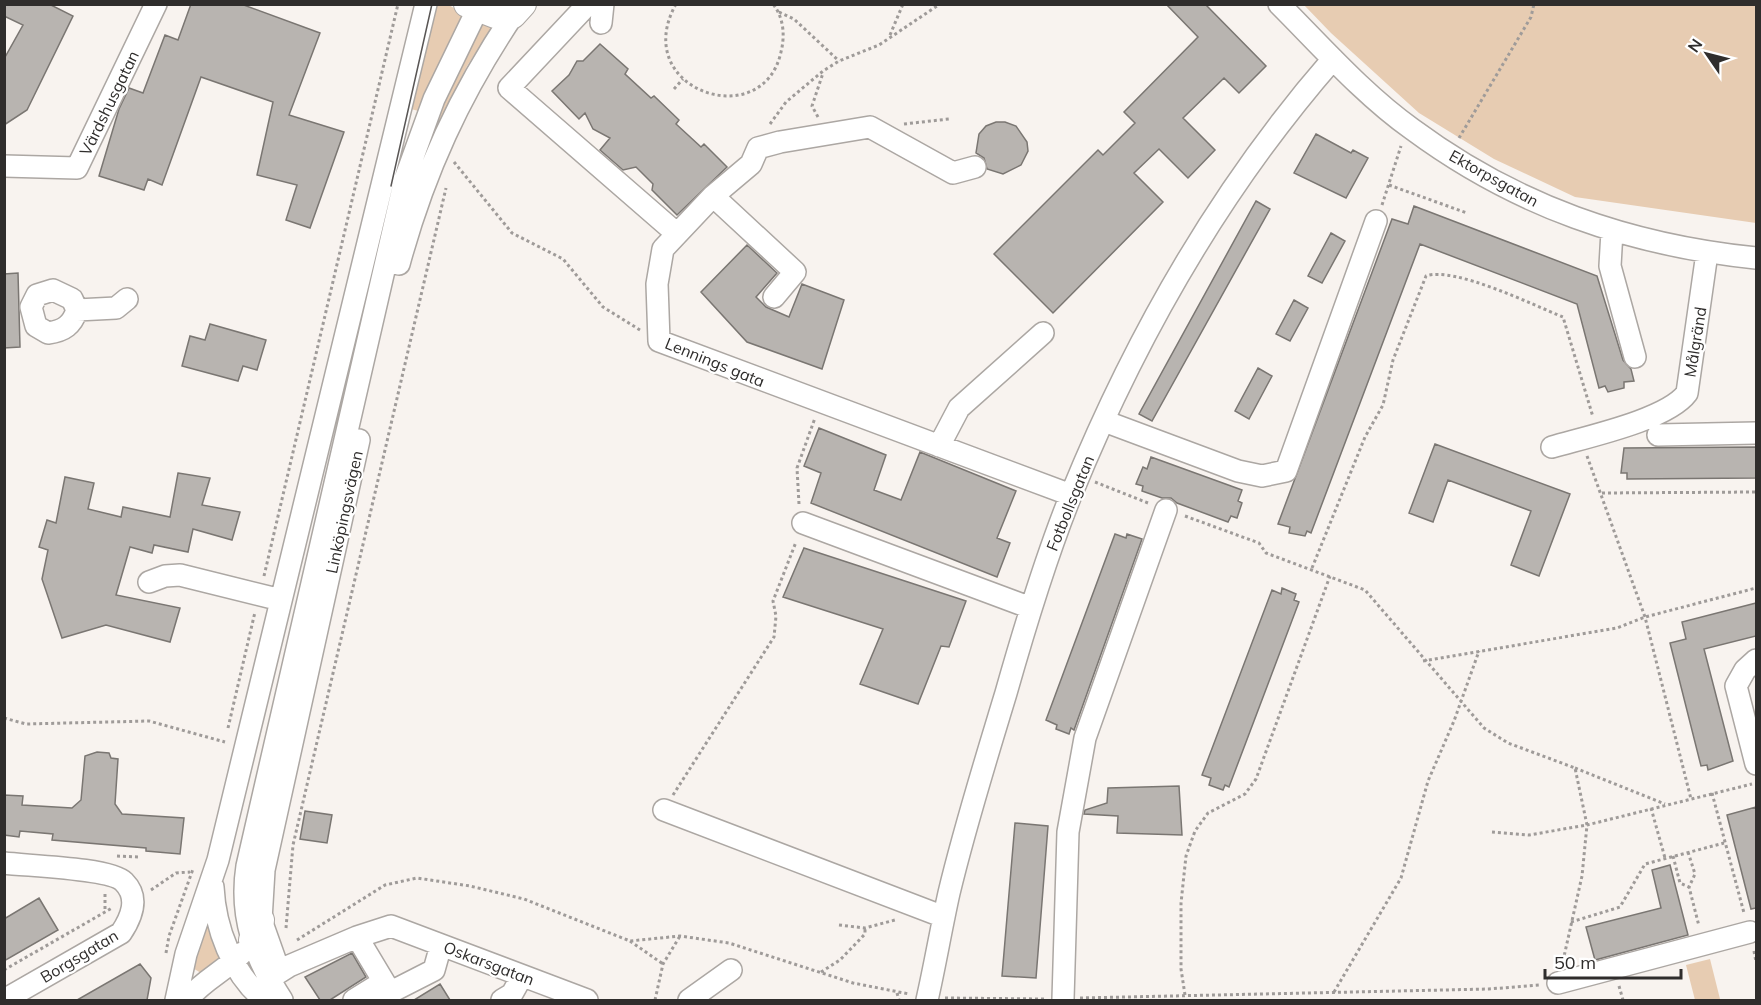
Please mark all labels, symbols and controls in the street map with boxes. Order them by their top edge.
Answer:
north arrow [1677,24,1737,84]
text: N [1683,35,1706,56]
street label: Värdshusgatan [75,47,143,159]
street label: Ektorpsgatan [1446,145,1542,211]
street label: Målgränd [1680,305,1710,379]
street label: Lennings gata [662,333,768,391]
street label: Linköpingsvägen [321,449,367,575]
street label: Fotbollsgatan [1042,452,1098,554]
street label: Borgsgatan [37,925,121,987]
street label: Oskarsgatan [441,937,537,989]
scale bar [1545,942,1682,980]
text: 50 m [1554,951,1596,974]

